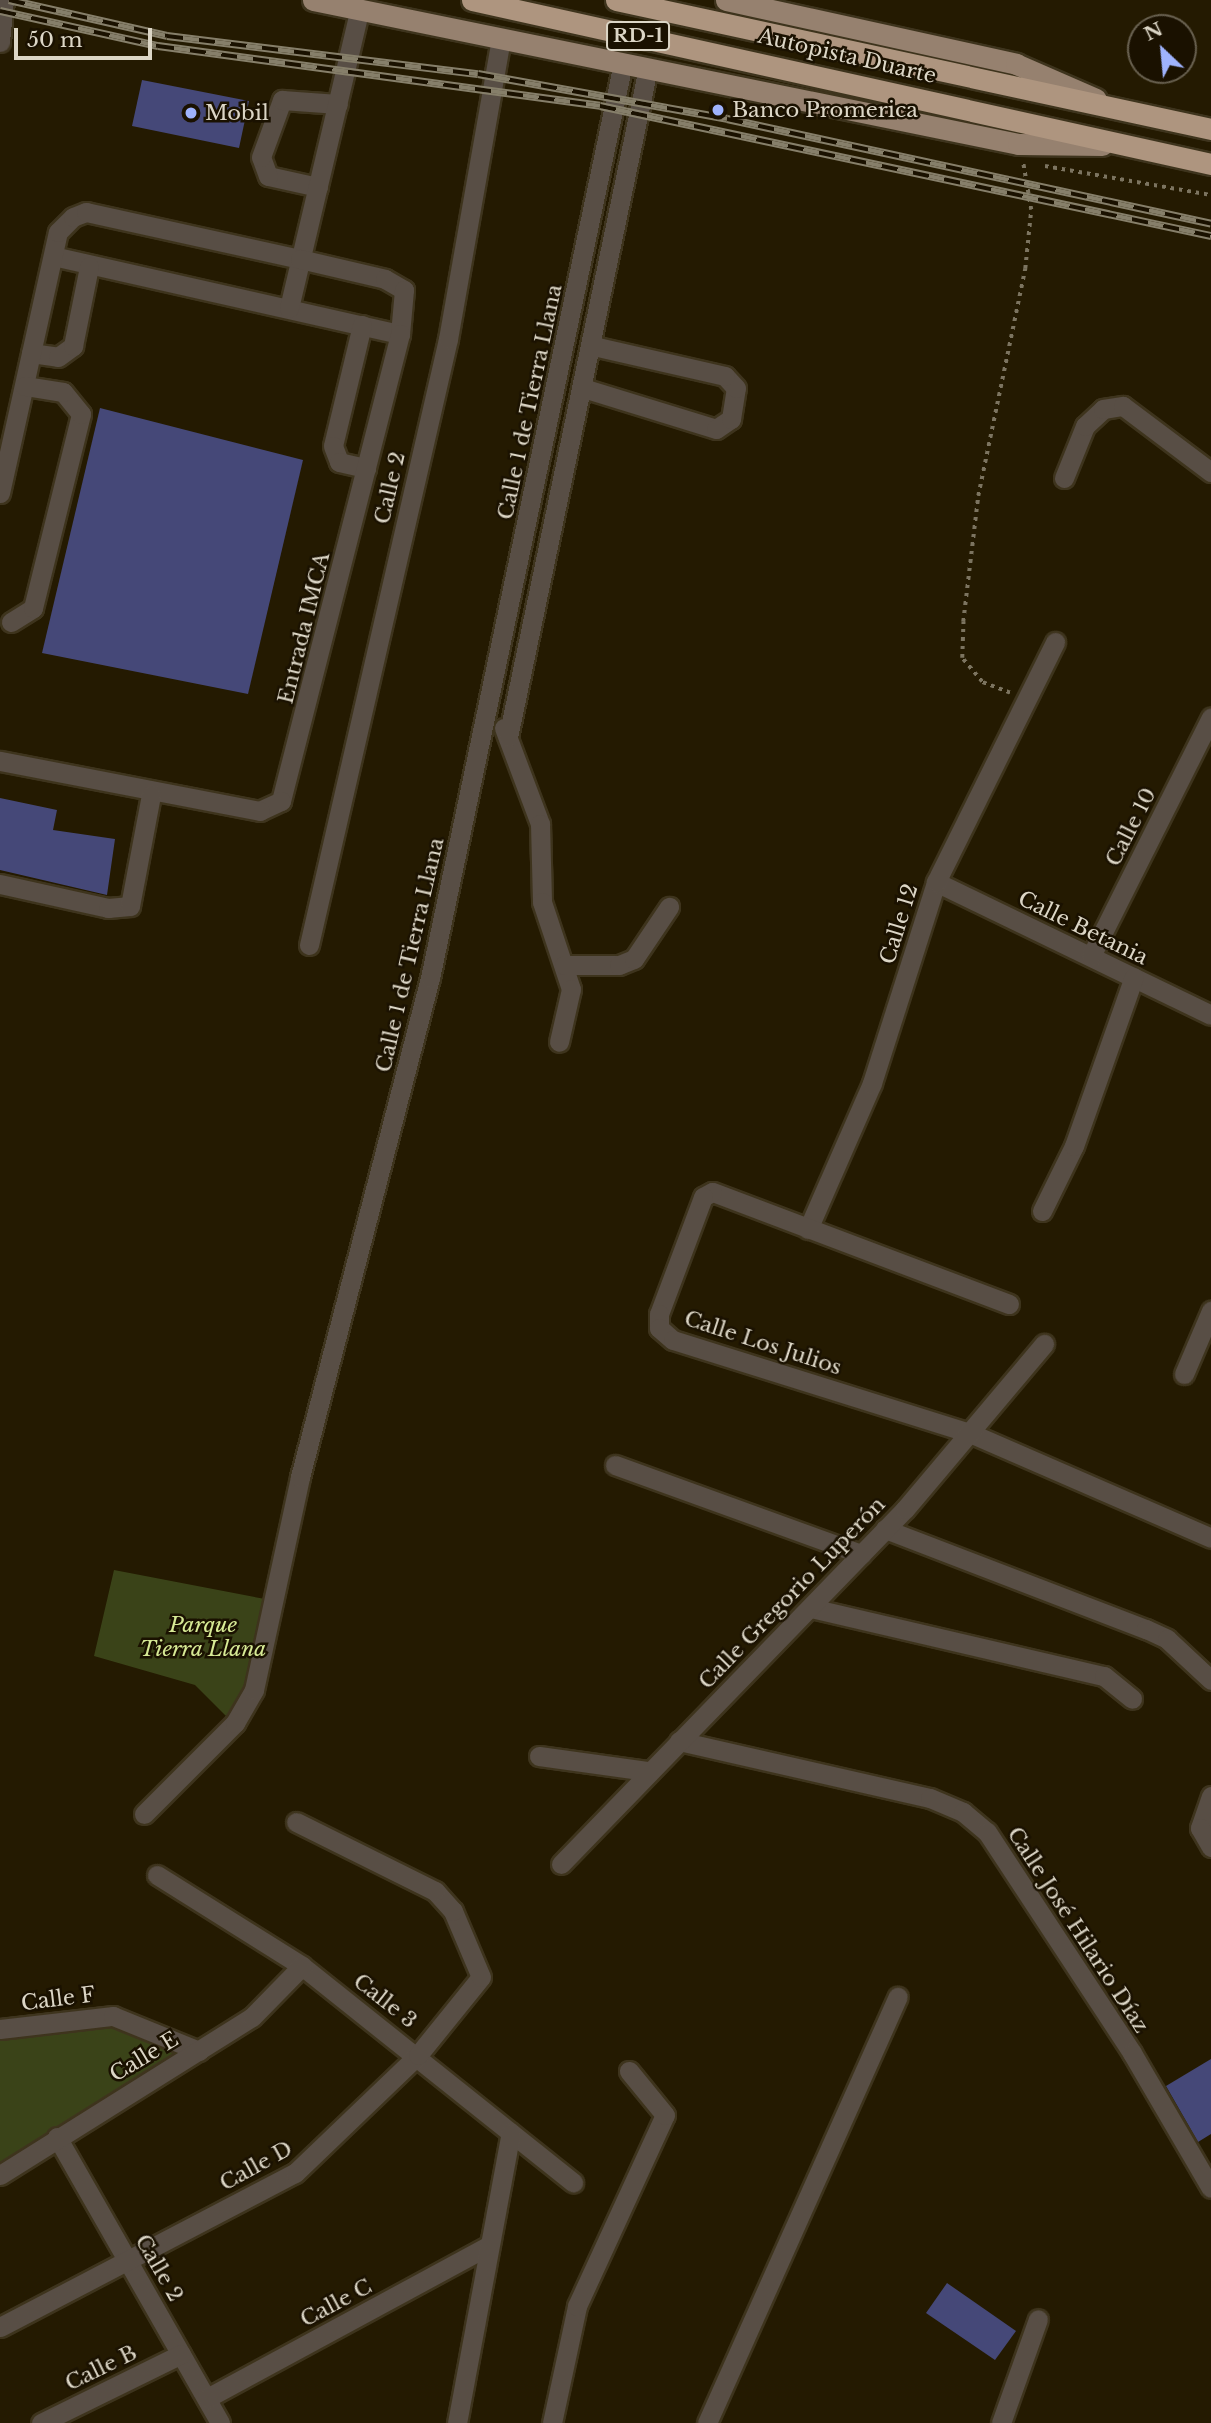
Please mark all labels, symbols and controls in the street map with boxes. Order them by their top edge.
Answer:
scale bar [18,14,156,58]
north arrow [1127,14,1197,84]
text: N [1140,17,1167,46]
road number: RD-1 [605,20,671,52]
street label: Autopista Duarte [755,23,939,89]
text: 50 m [27,27,82,53]
place label: Banco Promerica [732,97,918,123]
place label: Mobil [205,100,269,126]
marker: Banco Promerica [710,102,726,118]
marker: Mobil [183,105,199,121]
street label: Calle 1 de Tierra Llana [493,282,567,522]
street label: Calle 2 [369,450,411,526]
street label: Entrada IMCA [273,549,335,707]
street label: Calle 10 [1101,784,1161,870]
street label: Calle 1 de Tierra Llana [371,835,449,1075]
street label: Calle 12 [875,881,923,967]
street label: Calle Betania [1014,886,1152,970]
street label: Calle Los Julios [681,1306,845,1380]
street label: Calle Gregorio Luperón [694,1492,890,1694]
park label: Parque Tierra Llana [139,1612,267,1662]
street label: Calle José Hilario Díaz [1002,1822,1154,2038]
street label: Calle 3 [348,1969,422,2033]
street label: Calle F [20,1982,96,2016]
street label: Calle E [105,2027,183,2087]
street label: Calle D [215,2136,297,2196]
street label: Calle 2 [130,2230,188,2306]
street label: Calle C [296,2274,376,2332]
street label: Calle B [61,2340,141,2396]

